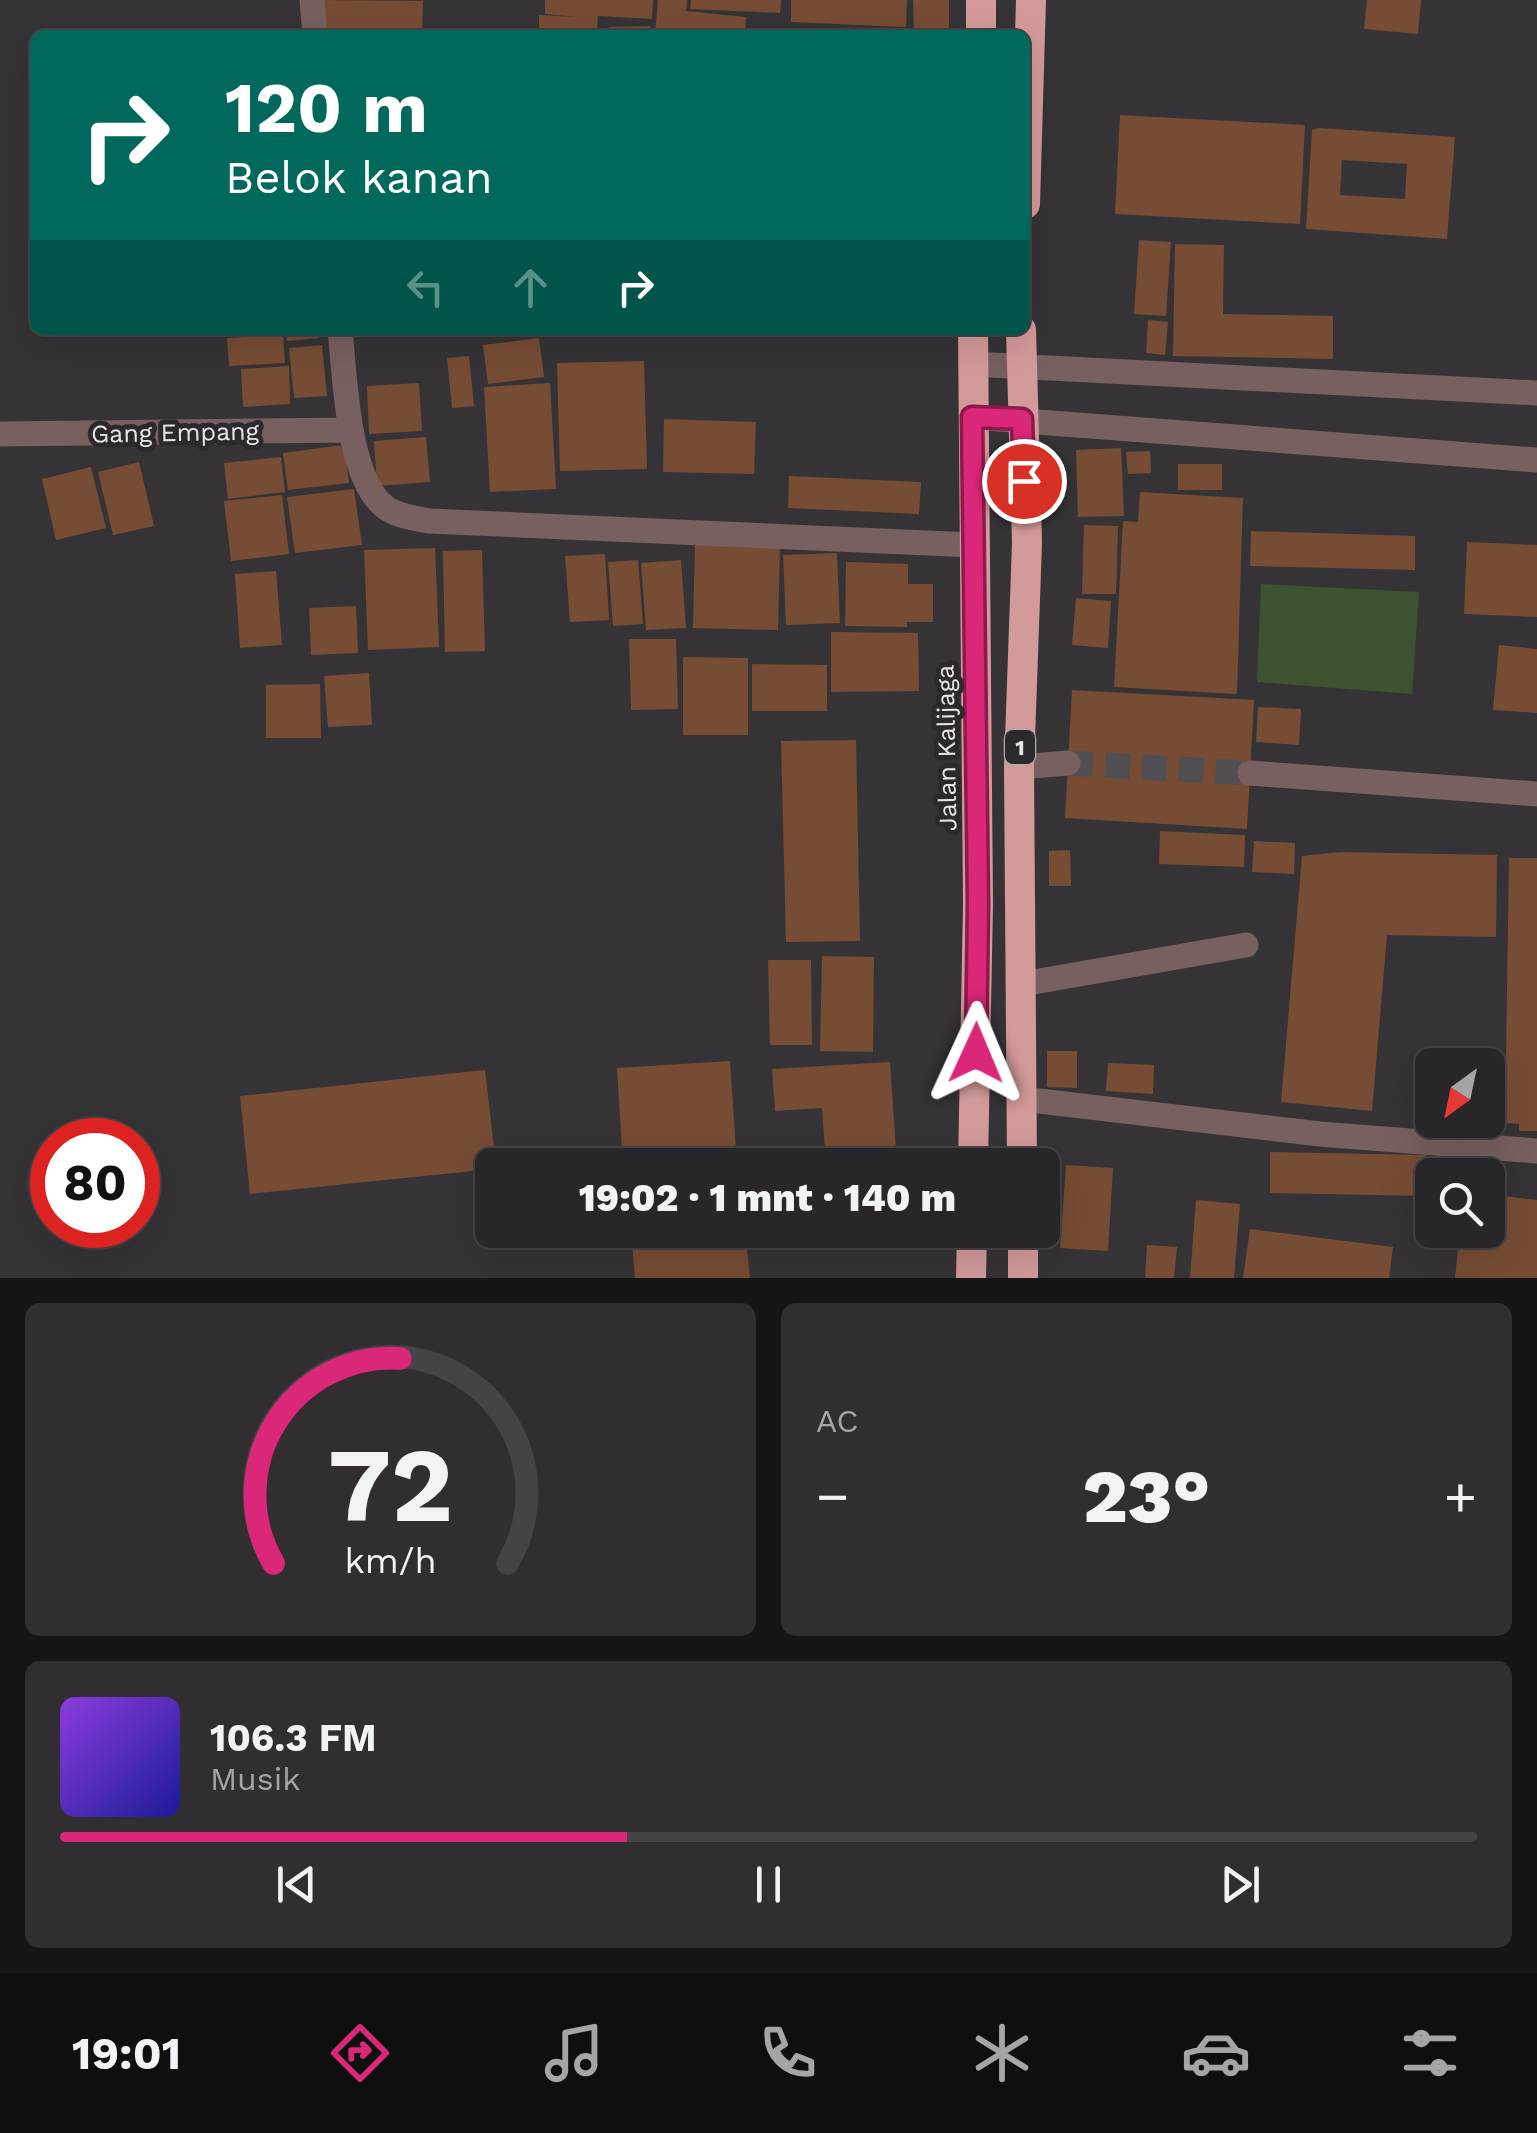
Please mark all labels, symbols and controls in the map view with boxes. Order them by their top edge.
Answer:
text: 120 m [225,67,428,149]
icon: right [60,70,190,200]
text: Belok kanan [225,151,493,204]
icon: left [398,260,453,315]
icon: ahead [503,260,558,315]
icon: right [608,260,663,315]
street label: Gang Empang [91,417,260,448]
pin [982,439,1067,524]
icon: arrive [997,454,1052,509]
street label: Jalan Kalijaga [931,665,962,831]
road number: 1 [1005,730,1035,764]
position arrow [924,1001,1028,1105]
north arrow [1415,1048,1505,1138]
map controls [1415,1048,1505,1248]
speed limit sign: 80 [30,1118,160,1248]
button: search [1415,1158,1505,1248]
text: 19:02 · 1 mnt · 140 m [579,1176,956,1220]
text: AC [816,1402,858,1440]
text: 72 [328,1424,453,1546]
text: 23° [1083,1452,1210,1540]
text: − [816,1464,849,1528]
text: + [1444,1464,1477,1528]
text: km/h [344,1540,437,1582]
text: 106.3 FM [210,1716,377,1760]
text: Musik [210,1760,300,1798]
icon: previous [269,1857,324,1912]
icon: pause [741,1857,796,1912]
icon: next [1213,1857,1268,1912]
icon: directions [325,2018,395,2088]
icon: music [539,2018,609,2088]
icon: phone [753,2018,823,2088]
icon: climate [967,2018,1037,2088]
icon: car [1181,2018,1251,2088]
icon: filters [1395,2018,1465,2088]
text: 19:01 [72,2027,181,2080]

